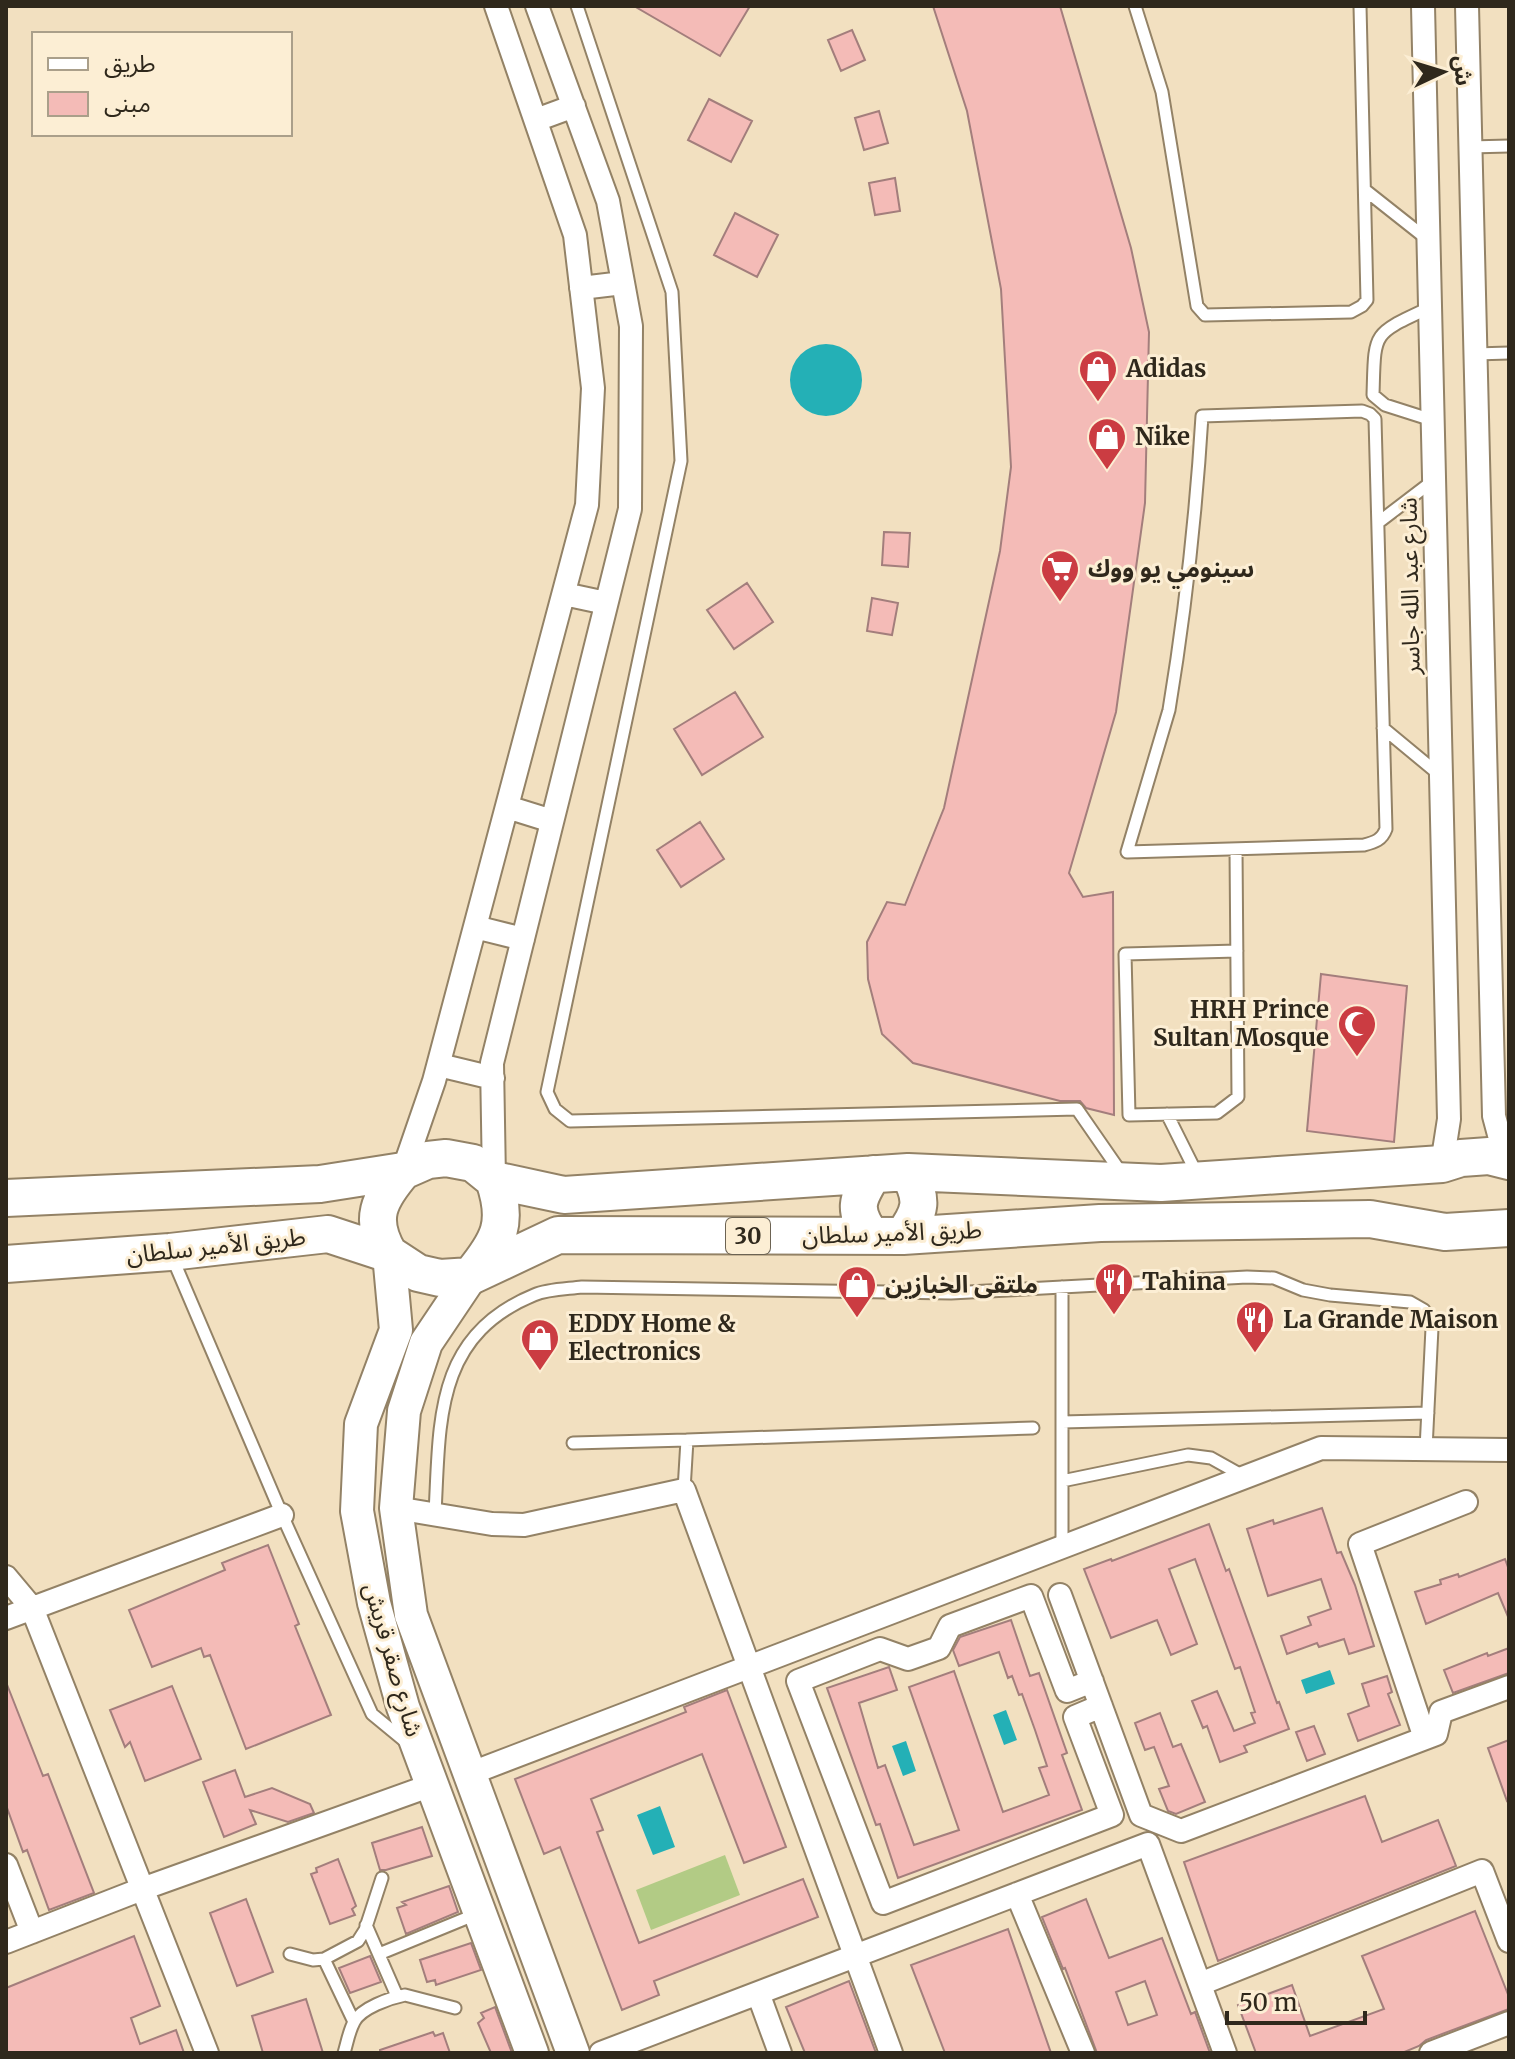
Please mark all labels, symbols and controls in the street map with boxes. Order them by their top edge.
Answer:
legend [32,32,292,136]
north arrow [1403,32,1483,112]
text: طريق [104,48,156,79]
text: ش [1448,55,1478,87]
text: مبنى [104,88,151,119]
shop icon: Adidas [1077,348,1119,403]
place label: Adidas [1125,353,1207,384]
shop icon: Nike [1086,416,1128,471]
place label: Nike [1135,421,1190,452]
street label: شارع عبد الله جاسر [1392,497,1429,676]
supermarket icon: سينومي يو ووك [1039,548,1081,603]
place label: سينومي يو ووك [1088,553,1254,589]
place label: HRH Prince Sultan Mosque [1153,994,1329,1053]
mosque icon: HRH Prince Sultan Mosque [1336,1003,1378,1058]
street label: طريق الأمير سلطان [801,1214,983,1251]
road number: 30 [726,1218,770,1254]
street label: طريق الأمير سلطان [125,1221,307,1270]
restaurant icon: Tahina [1093,1261,1135,1316]
shop icon: ملتقى الخبازين [836,1264,878,1319]
place label: Tahina [1142,1266,1226,1297]
place label: ملتقى الخبازين [885,1269,1038,1300]
restaurant icon: La Grande Maison [1234,1299,1276,1354]
place label: La Grande Maison [1283,1304,1498,1335]
place label: EDDY Home & Electronics [568,1308,735,1367]
shop icon: EDDY Home & Electronics [519,1317,561,1372]
street label: شارع صقر قريش [355,1579,430,1741]
scale bar [1227,1975,1365,2025]
text: 50 m [1239,1987,1298,2018]

